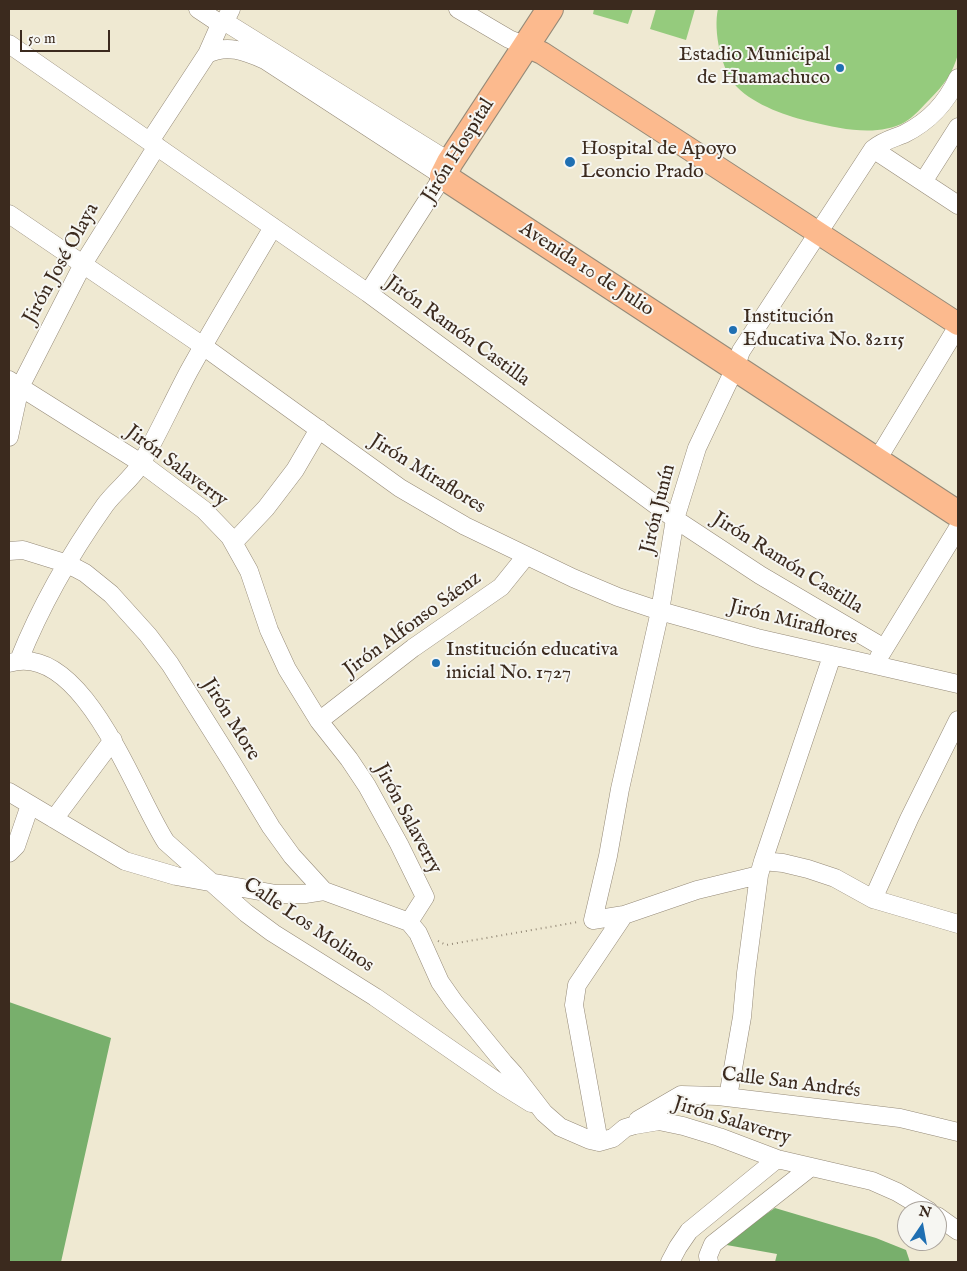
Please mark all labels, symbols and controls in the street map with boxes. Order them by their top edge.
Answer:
scale bar [22,20,112,52]
text: 50 m [28,29,56,48]
place label: Estadio Municipal de Huamachuco [679,44,830,91]
marker: Estadio Municipal de Huamachuco [834,62,846,74]
street label: Jirón Hospital [418,95,500,207]
place label: Hospital de Apoyo Leoncio Prado [581,138,736,185]
marker: Hospital de Apoyo Leoncio Prado [563,155,577,169]
street label: Jirón José Olaya [19,199,105,329]
street label: Avenida 10 de Julio [514,217,658,323]
street label: Jirón Ramón Castilla [380,271,534,393]
place label: Institución Educativa No. 82115 [743,306,905,353]
marker: Institución Educativa No. 82115 [727,324,739,336]
street label: Jirón Salaverry [120,421,232,513]
street label: Jirón Miraflores [365,430,489,520]
street label: Jirón Junín [636,462,682,556]
street label: Jirón Ramón Castilla [707,508,867,620]
street label: Jirón Alfonso Sáenz [340,567,486,683]
street label: Jirón Miraflores [726,595,860,651]
place label: Institución educativa inicial No. 1727 [446,639,618,686]
marker: Institución educativa inicial No. 1727 [430,657,442,669]
street label: Jirón More [195,675,265,765]
street label: Jirón Salaverry [368,760,446,878]
street label: Calle Los Molinos [238,873,378,979]
street label: Calle San Andrés [720,1064,862,1104]
street label: Jirón Salaverry [670,1093,794,1151]
north arrow [897,1201,947,1251]
text: N [917,1202,933,1222]

